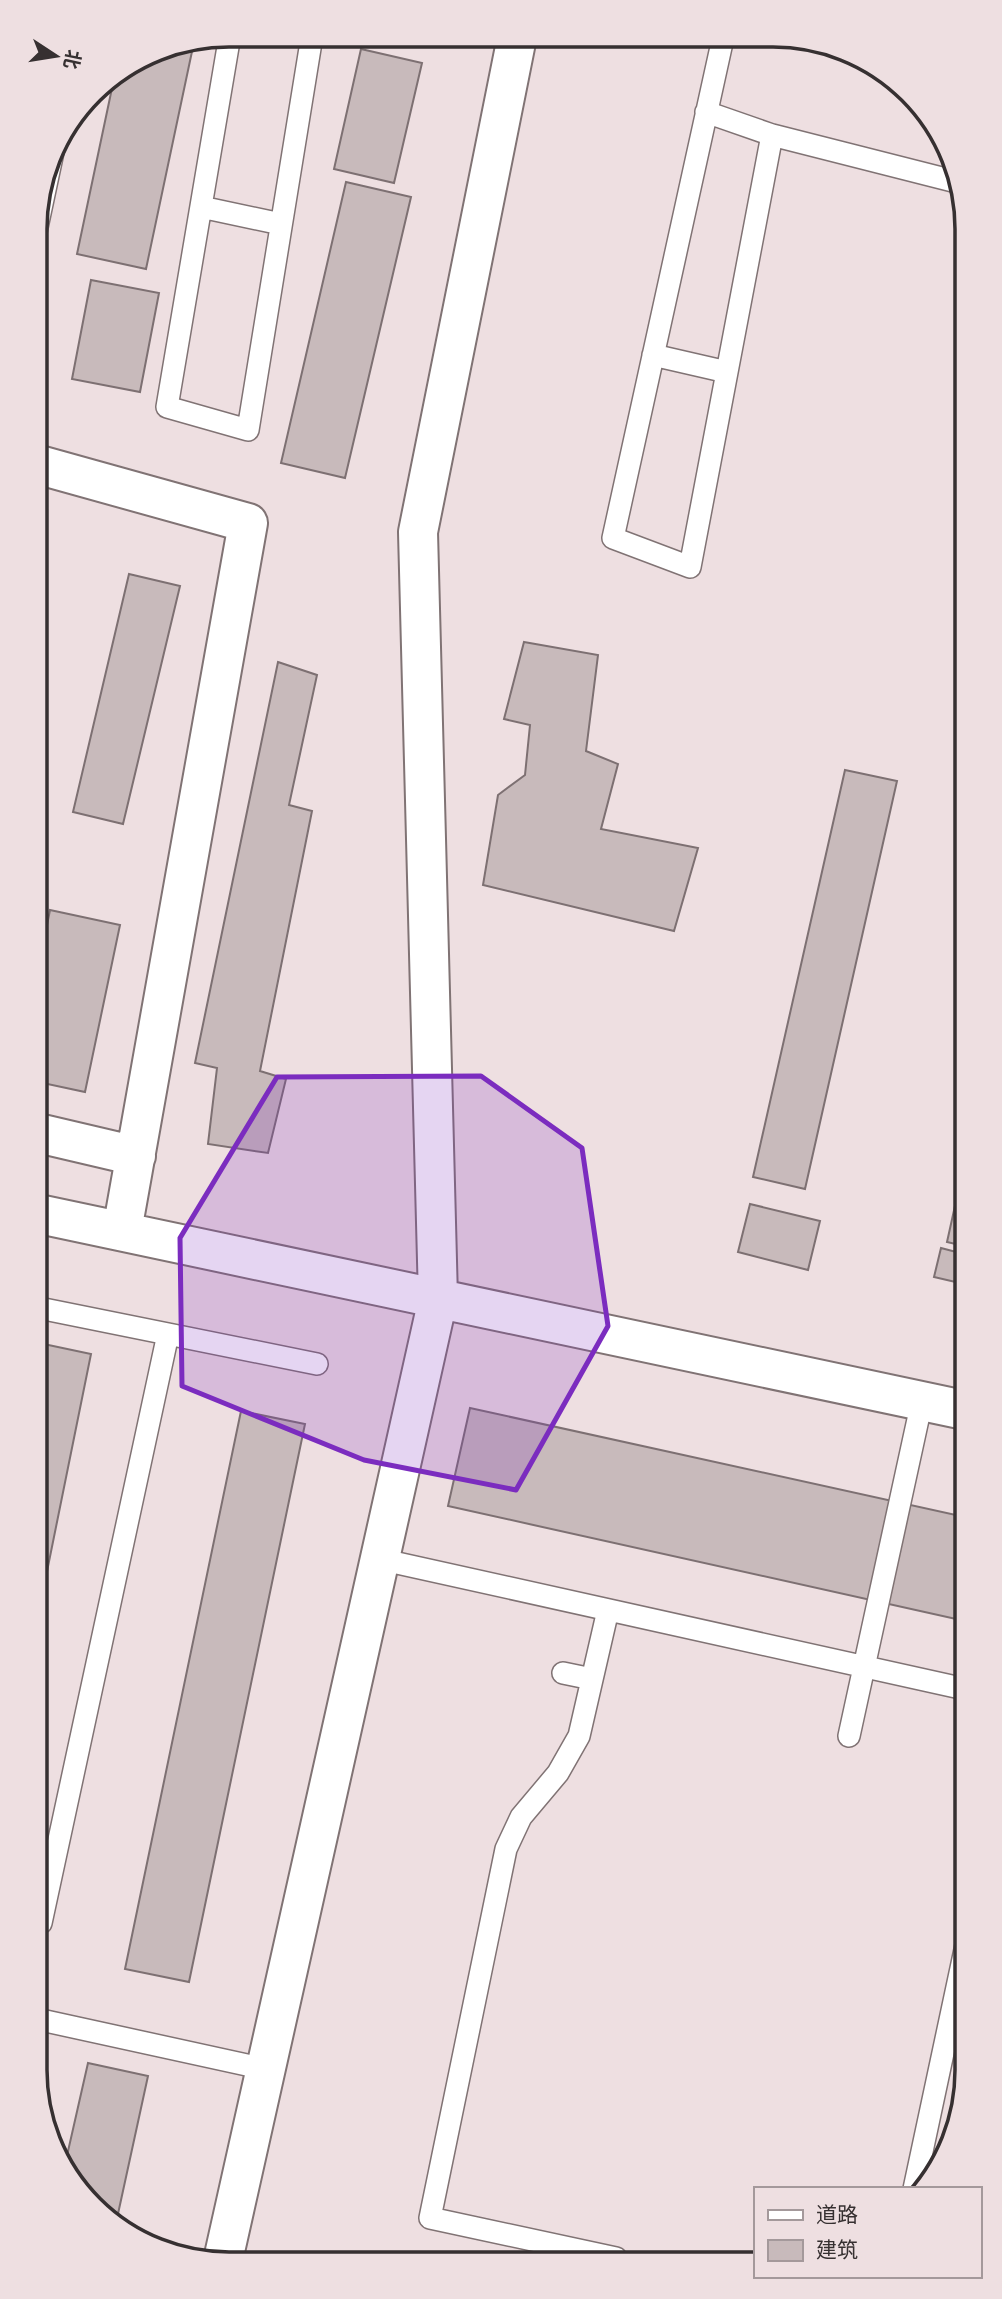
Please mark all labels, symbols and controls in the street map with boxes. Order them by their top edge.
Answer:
north arrow [21,21,91,91]
text: 北 [59,48,85,71]
legend [754,2187,981,2278]
text: 道路 [816,2203,858,2227]
text: 建筑 [816,2238,858,2262]

